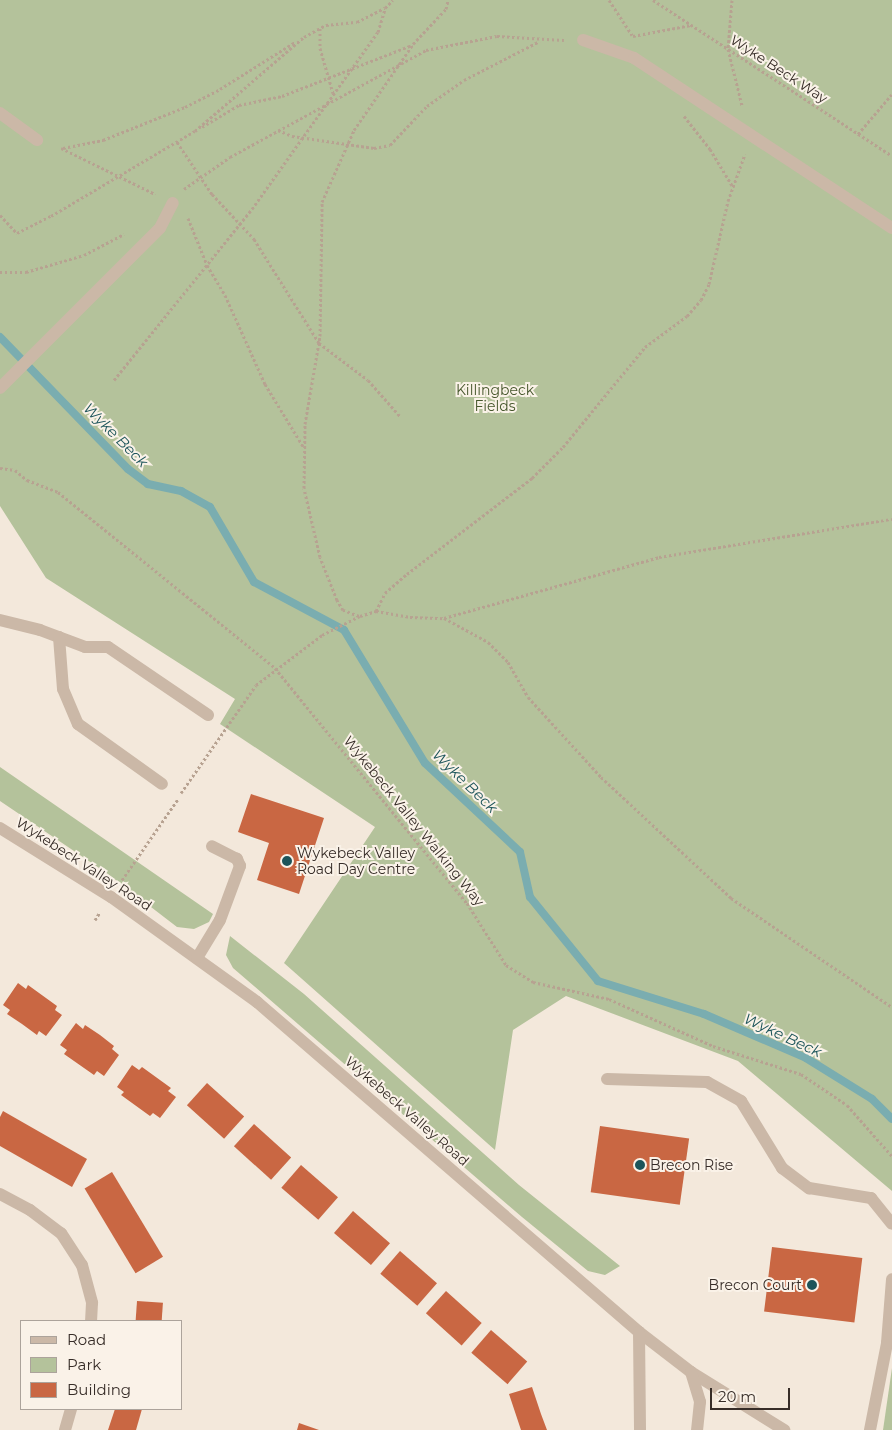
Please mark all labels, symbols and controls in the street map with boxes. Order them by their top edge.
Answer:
street label: Wyke Beck Way [727,31,831,107]
park label: Killingbeck Fields [456,382,534,414]
water label: Wyke Beck [80,399,152,471]
street label: Wykebeck Valley Walking Way [340,733,488,909]
water label: Wyke Beck [429,745,501,817]
street label: Wykebeck Valley Road [13,814,155,914]
place label: Wykebeck Valley Road Day Centre [297,845,415,878]
marker: Wykebeck Valley Road Day Centre [281,855,293,867]
water label: Wyke Beck [741,1009,825,1061]
street label: Wykebeck Valley Road [342,1053,472,1169]
place label: Brecon Rise [650,1157,733,1173]
marker: Brecon Rise [634,1159,646,1171]
place label: Brecon Court [709,1277,802,1293]
marker: Brecon Court [806,1279,818,1291]
legend [20,1320,182,1410]
text: Road [67,1330,106,1349]
text: Park [67,1355,101,1374]
scale bar [712,1378,792,1410]
text: Building [67,1380,131,1399]
text: 20 m [718,1387,756,1406]

